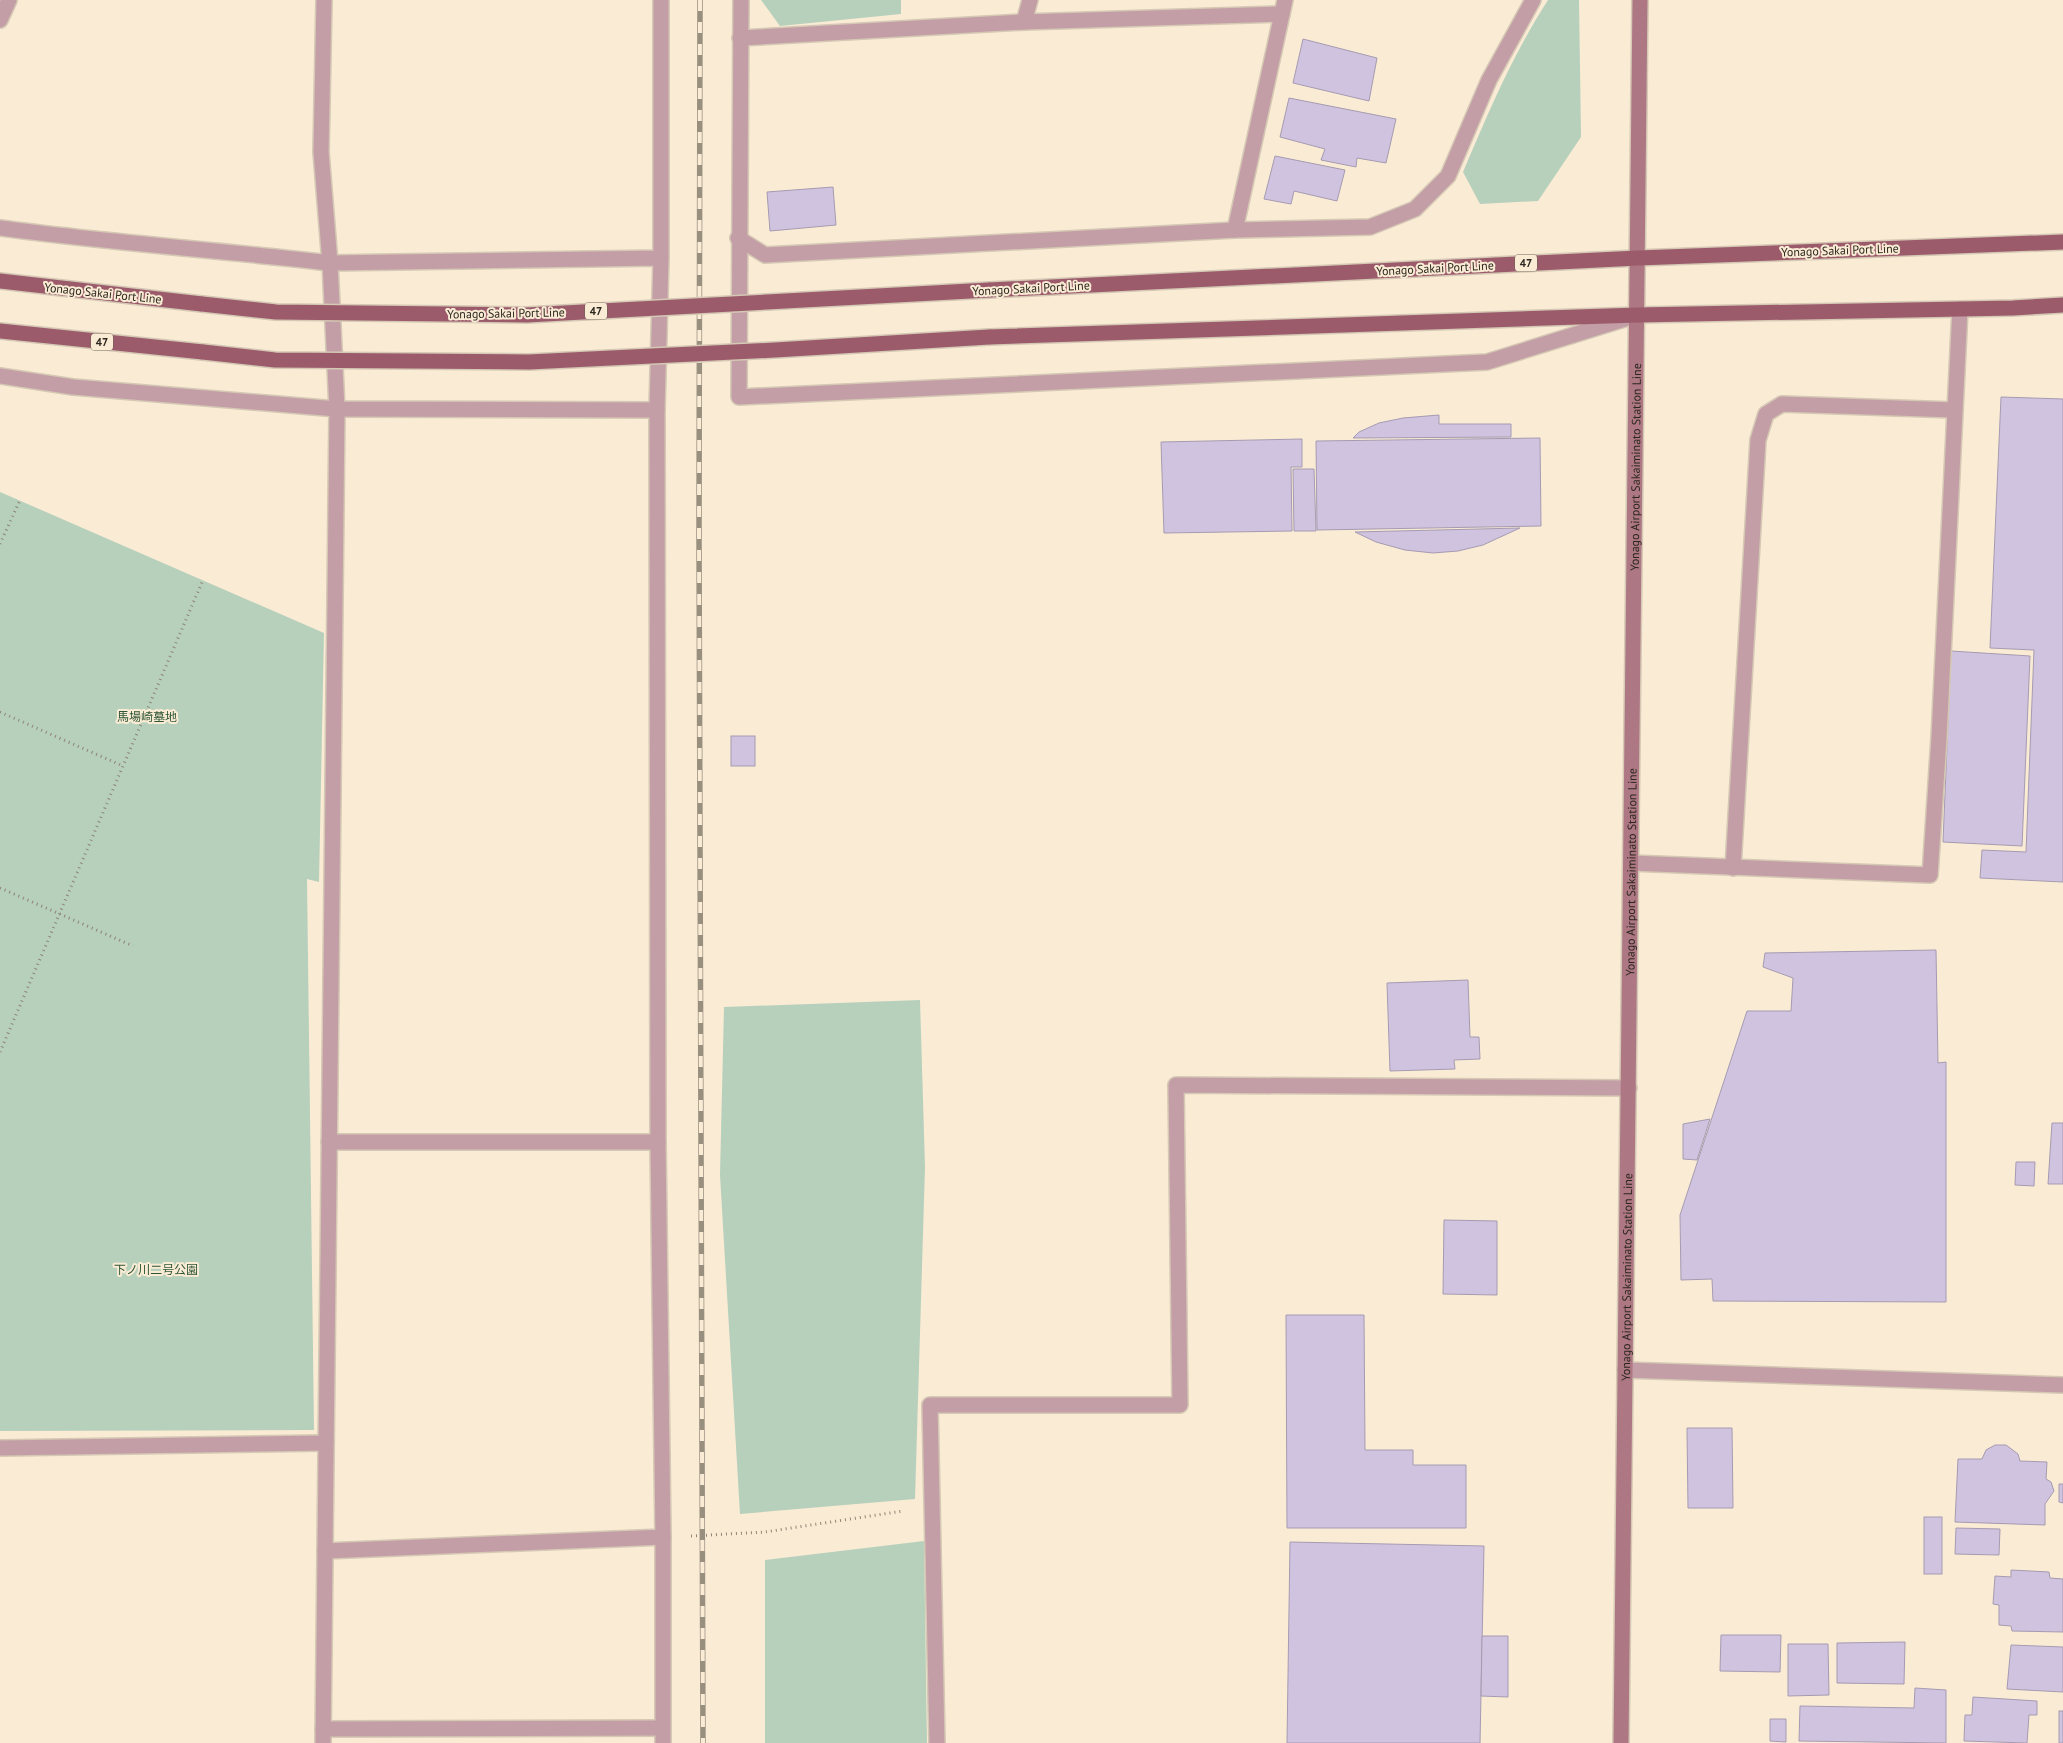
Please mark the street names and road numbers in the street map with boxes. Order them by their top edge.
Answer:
street label: Yonago Sakai Port Line [1781,240,1899,260]
road number: 47 [1515,254,1537,272]
street label: Yonago Sakai Port Line [1376,257,1494,279]
street label: Yonago Sakai Port Line [972,277,1090,299]
street label: Yonago Sakai Port Line [44,279,162,307]
road number: 47 [585,302,607,320]
street label: Yonago Sakai Port Line [447,304,565,322]
road number: 47 [91,334,113,351]
street label: Yonago Airport Sakaiminato Station Line [1626,363,1644,571]
street label: Yonago Airport Sakaiminato Station Line [1622,768,1639,976]
street label: Yonago Airport Sakaiminato Station Line [1617,1173,1635,1381]

